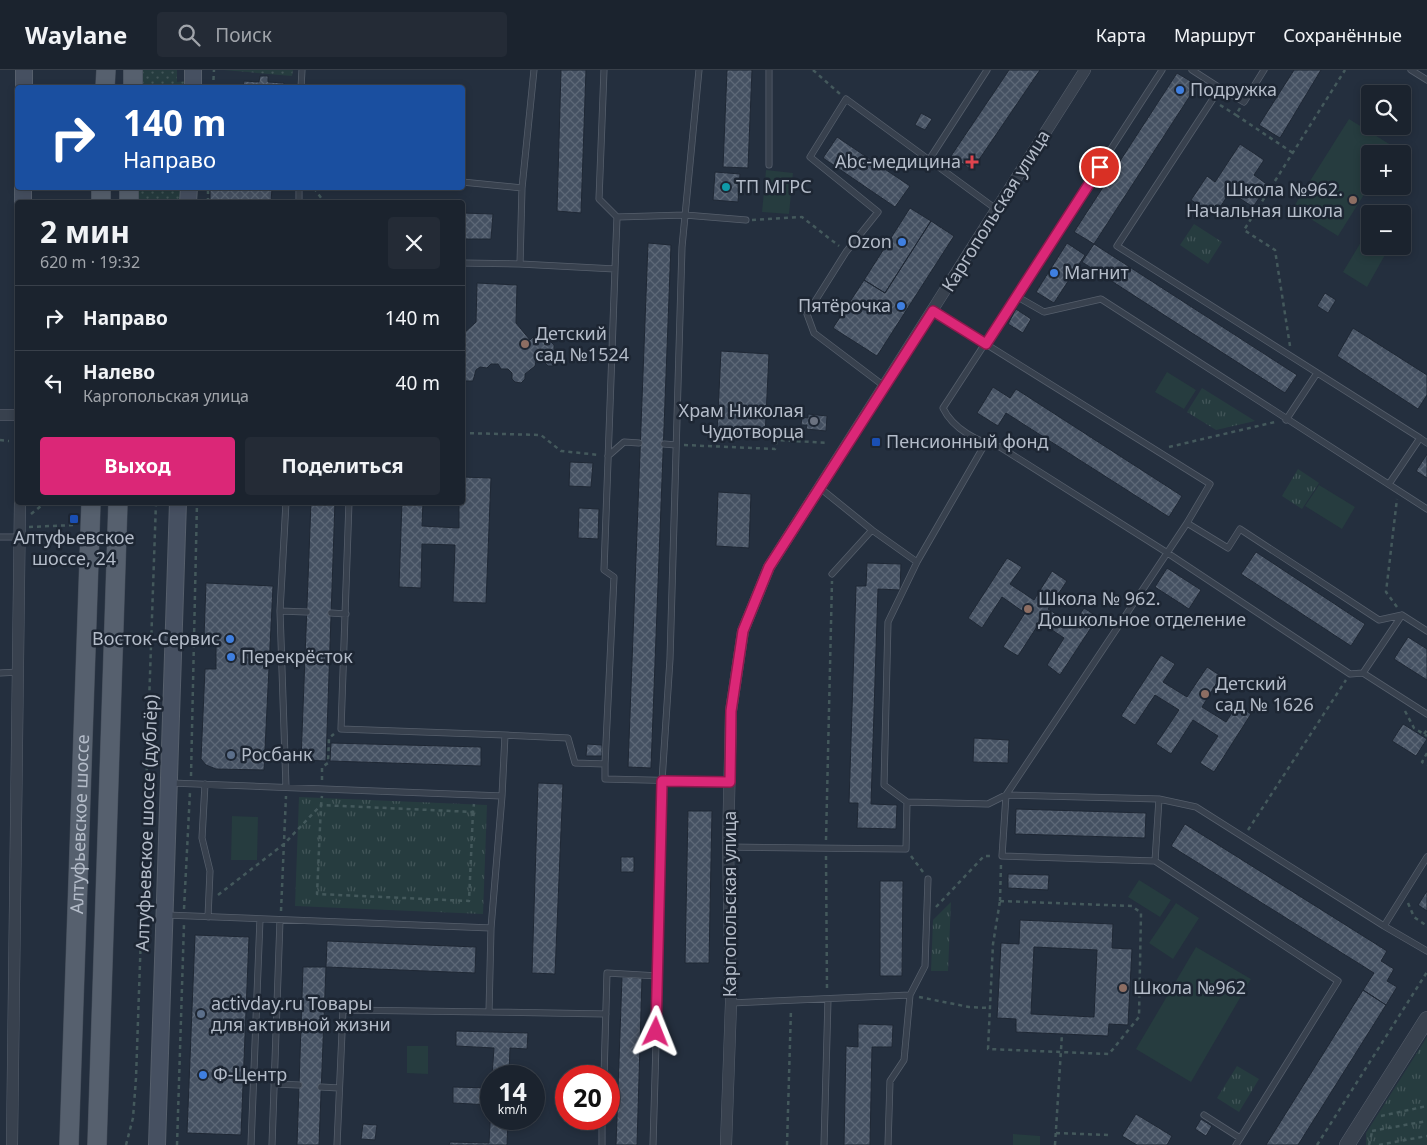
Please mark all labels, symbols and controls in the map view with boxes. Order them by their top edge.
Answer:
search box [157,12,507,57]
text: Waylane [25,18,127,51]
icon: search [175,21,203,49]
text: Поиск [215,22,272,48]
text: Карта [1096,23,1146,47]
text: Маршрут [1174,23,1255,47]
text: Сохранённые [1283,23,1402,47]
place label: Подружка [1190,77,1277,101]
marker: Подружка [1174,84,1186,96]
map controls [1361,85,1411,255]
button: search [1361,85,1411,135]
text: 140 m [123,99,226,146]
icon: right [40,105,105,170]
street label: Каргопольская улица [936,125,1055,296]
text: Направо [123,144,216,174]
button: + [1361,145,1411,195]
pin [1079,146,1121,188]
place label: Abc-медицина [835,149,961,173]
icon: arrive [1086,153,1114,181]
marker: Abc-медицина [965,155,979,169]
place label: ТП МГРС [736,174,812,198]
place label: Школа №962. Начальная школа [1186,177,1343,222]
marker: ТП МГРС [720,181,732,193]
marker: Школа №962. Начальная школа [1347,194,1359,206]
button: − [1361,205,1411,255]
text: 2 мин [40,211,130,252]
button: close [388,217,440,269]
place label: Ozon [847,229,892,253]
marker: Ozon [896,236,908,248]
text: 620 m · 19:32 [40,251,140,273]
place label: Магнит [1064,260,1129,284]
marker: Магнит [1048,267,1060,279]
place label: Пятёрочка [798,293,891,317]
marker: Пятёрочка [895,300,907,312]
icon: right [40,304,68,332]
text: Направо [83,305,168,331]
text: 140 m [385,305,440,331]
place label: Детский сад №1524 [535,321,629,366]
marker: Детский сад №1524 [519,338,531,350]
text: Налево [83,359,155,385]
icon: left [40,369,68,397]
text: 40 m [396,370,440,396]
text: Каргопольская улица [83,385,249,407]
place label: Храм Николая Чудотворца [679,398,804,443]
marker: Храм Николая Чудотворца [808,415,820,427]
place label: Пенсионный фонд [886,429,1049,453]
marker: Пенсионный фонд [870,436,882,448]
button: Выход [40,437,235,495]
button: Поделиться [245,437,440,495]
marker: Алтуфьевское шоссе, 24 [68,513,80,525]
place label: Алтуфьевское шоссе, 24 [14,525,135,570]
place label: Школа № 962. Дошкольное отделение [1038,586,1246,631]
marker: Школа № 962. Дошкольное отделение [1022,603,1034,615]
place label: Восток-Сервис [92,626,220,650]
marker: Восток-Сервис [224,633,236,645]
place label: Перекрёсток [241,644,353,668]
marker: Перекрёсток [225,651,237,663]
place label: Детский сад № 1626 [1215,671,1314,716]
marker: Детский сад № 1626 [1199,688,1211,700]
street label: Алтуфьевское шоссе (дублёр) [130,694,162,952]
street label: Алтуфьевское шоссе [64,734,94,914]
place label: Росбанк [241,742,313,766]
marker: Росбанк [225,749,237,761]
street label: Каргопольская улица [717,811,741,997]
place label: Школа №962 [1133,975,1246,999]
marker: Школа №962 [1117,982,1129,994]
place label: activday.ru Товары для активной жизни [211,991,391,1036]
position arrow [629,1005,681,1057]
marker: activday.ru Товары для активной жизни [195,1008,207,1020]
place label: Ф-Центр [213,1062,287,1086]
speed limit sign: 20 [555,1065,620,1130]
marker: Ф-Центр [197,1069,209,1081]
text: 14 [498,1074,527,1108]
text: km/h [498,1101,527,1118]

